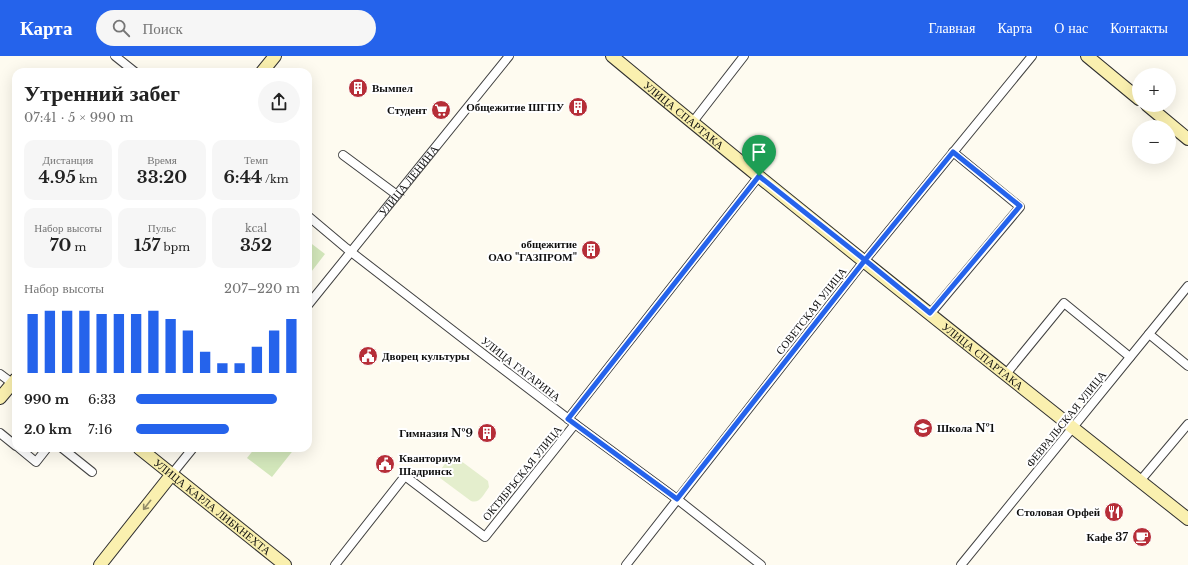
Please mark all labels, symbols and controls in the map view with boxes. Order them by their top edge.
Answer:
search box [96,10,376,46]
text: Карта [20,17,72,40]
icon: search [110,17,132,39]
text: Поиск [142,19,183,38]
text: Главная [928,19,975,37]
text: Карта [997,19,1032,37]
text: О нас [1054,19,1088,37]
text: Контакты [1110,19,1168,37]
map controls [1132,68,1176,164]
button: + [1132,68,1176,112]
building icon: Вымпел [347,77,369,99]
street label: УЛИЦА СПАРТАКА [641,78,727,152]
text: Утренний забег [24,80,180,107]
button: share [258,81,300,123]
place label: Вымпел [372,81,413,95]
building icon: Общежитие ШГПУ [567,96,589,118]
supermarket icon: Студент [430,99,452,121]
place label: Общежитие ШГПУ [466,100,564,114]
place label: Студент [387,103,428,117]
text: 07:41 · 5 × 990 m [24,109,133,126]
button: − [1132,120,1176,164]
pin [742,135,776,176]
icon: arrive [748,141,770,163]
street label: УЛИЦА ЛЕНИНА [376,142,441,219]
text: Дистанция [43,153,93,167]
text: Время [147,153,177,167]
text: Темп [244,153,268,167]
text: 4.95 [38,167,76,188]
text: 33:20 [137,167,187,188]
text: 6:44 [223,167,262,188]
text: km [76,172,98,186]
text: /km [262,172,289,186]
text: Набор высоты [34,221,102,235]
text: Пульс [148,221,176,235]
text: kcal [245,221,267,235]
text: 70 [50,235,71,256]
text: 157 [134,235,160,256]
text: 352 [240,235,272,256]
place label: общежитие ОАО "ГАЗПРОМ" [488,237,577,264]
building icon: общежитие ОАО "ГАЗПРОМ" [580,239,602,261]
text: m [71,240,86,254]
text: bpm [160,240,190,254]
street label: СОВЕТСКАЯ УЛИЦА [773,264,849,357]
text: Набор высоты [24,280,104,297]
text: 207–220 m [224,280,300,297]
street label: УЛИЦА СПАРТАКА [939,320,1026,393]
street label: УЛИЦА ГАГАРИНА [478,334,564,404]
public building icon: Дворец культуры [357,345,379,367]
place label: Дворец культуры [382,349,470,363]
street label: ФЕВРАЛЬСКАЯ УЛИЦА [1023,368,1109,470]
text: 990 m [24,391,69,408]
text: 6:33 [88,391,116,408]
school or university icon: Школа №1 [912,417,934,439]
text: 2.0 km [24,421,72,438]
text: 7:16 [88,421,112,438]
place label: Школа №1 [937,421,995,435]
building icon: Гимназия №9 [476,422,498,444]
street label: ОКТЯБРЬСКАЯ УЛИЦА [479,423,565,523]
place label: Гимназия №9 [399,426,473,440]
place label: Кванториум Шадринск [399,451,461,478]
public building icon: Кванториум Шадринск [374,453,396,475]
street label: УЛИЦА КАРЛА ЛИБКНЕХТА [151,456,274,558]
one-way arrow [143,499,152,510]
restaurant icon: Столовая Орфей [1103,501,1125,523]
place label: Столовая Орфей [1016,505,1101,519]
cafe icon: Кафе 37 [1131,526,1153,548]
place label: Кафе 37 [1087,530,1128,544]

